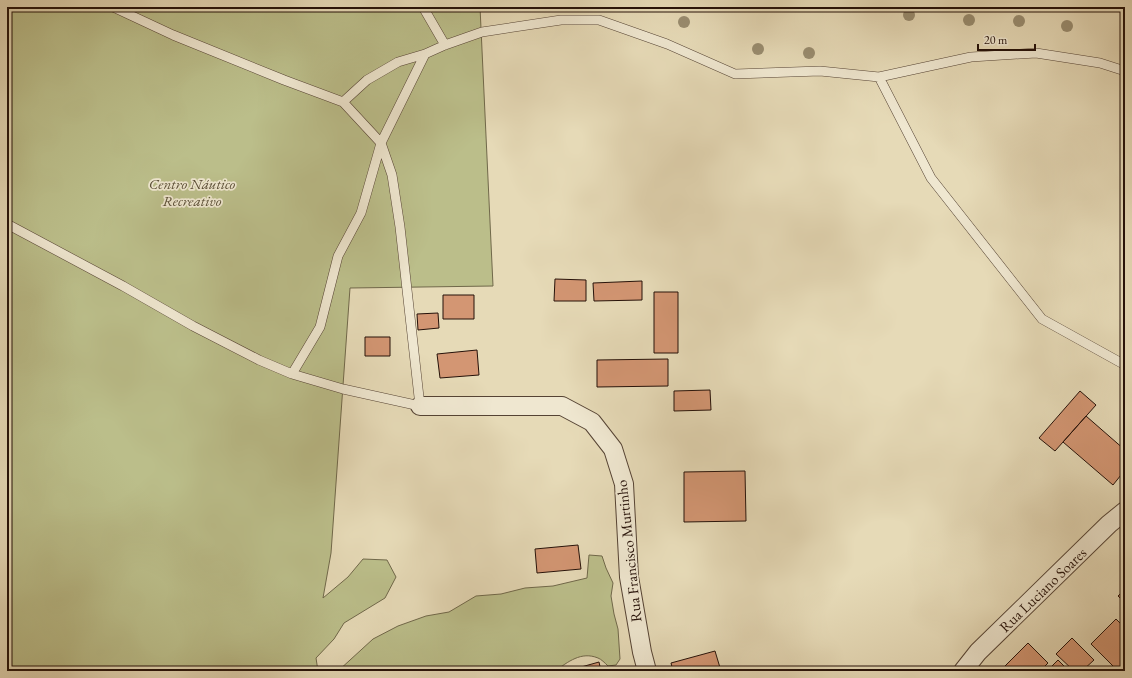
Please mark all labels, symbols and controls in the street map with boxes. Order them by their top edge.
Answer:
scale bar [978,26,1035,52]
text: 20 m [984,32,1008,48]
park label: Centro Náutico Recreativo [149,174,235,210]
street label: Rua Francisco Murtinho [612,479,645,623]
street label: Rua Luciano Soares [995,543,1090,636]

